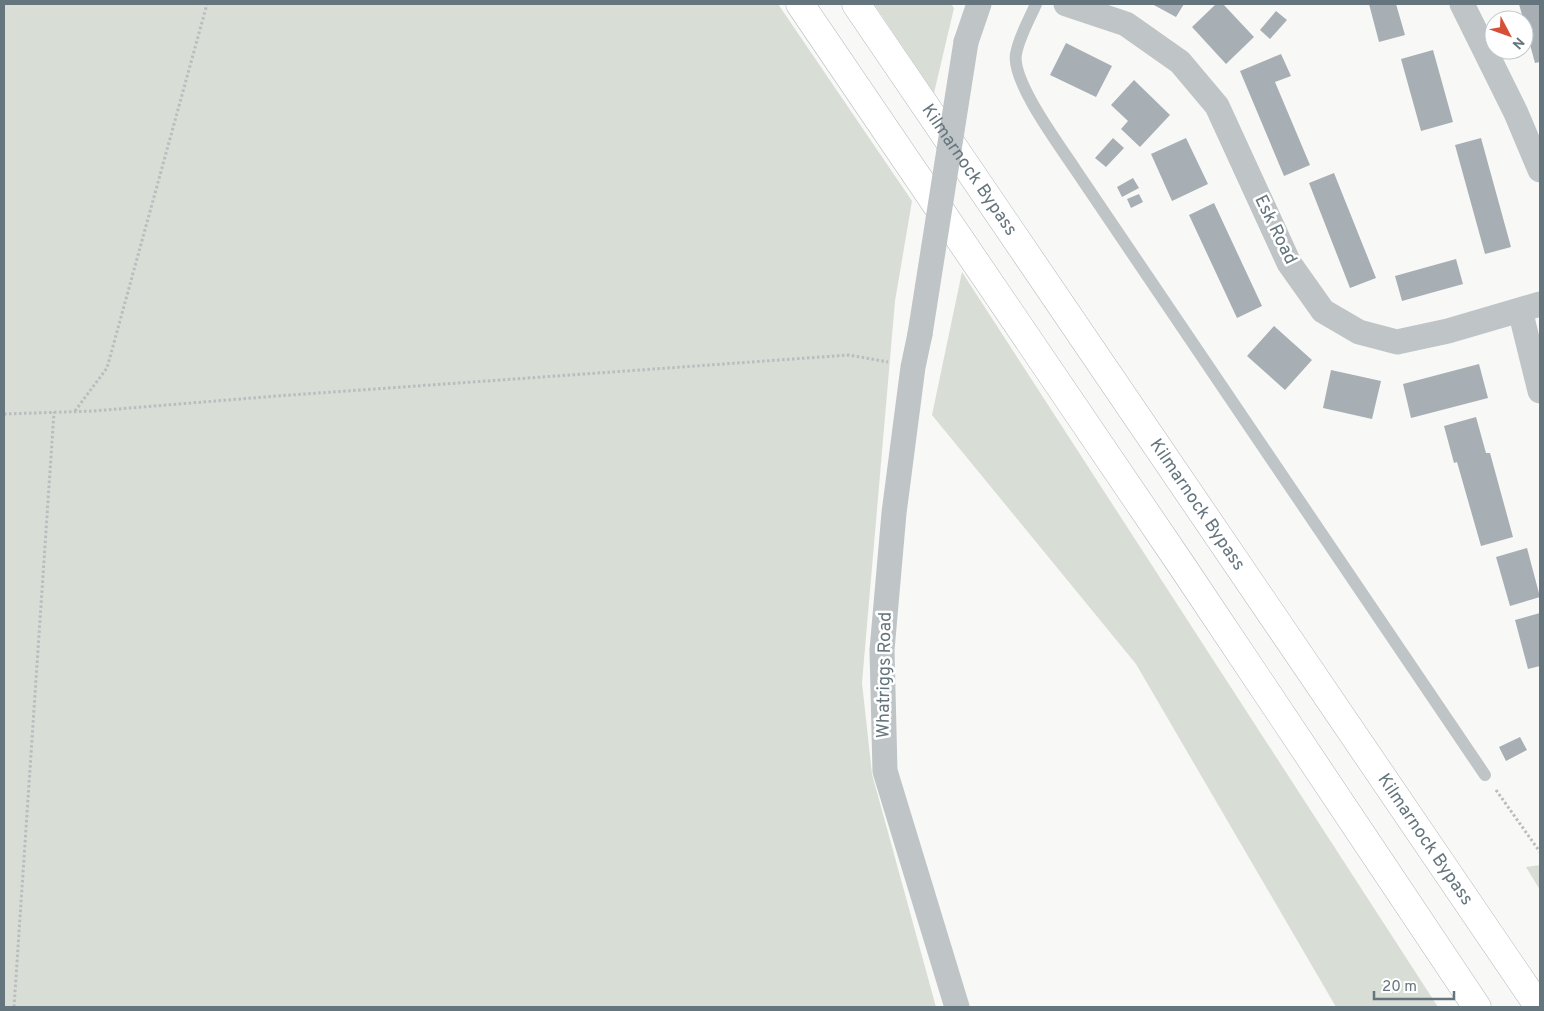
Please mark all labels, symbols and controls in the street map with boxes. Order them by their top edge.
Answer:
north arrow [1484,10,1534,60]
text: N [1508,33,1527,52]
street label: Kilmarnock Bypass [916,100,1022,240]
street label: Esk Road [1248,192,1302,268]
street label: Kilmarnock Bypass [1144,435,1250,575]
street label: Whatriggs Road [872,611,898,739]
street label: Kilmarnock Bypass [1372,769,1478,910]
scale bar [1374,968,1454,1000]
text: 20 m [1382,978,1417,997]

